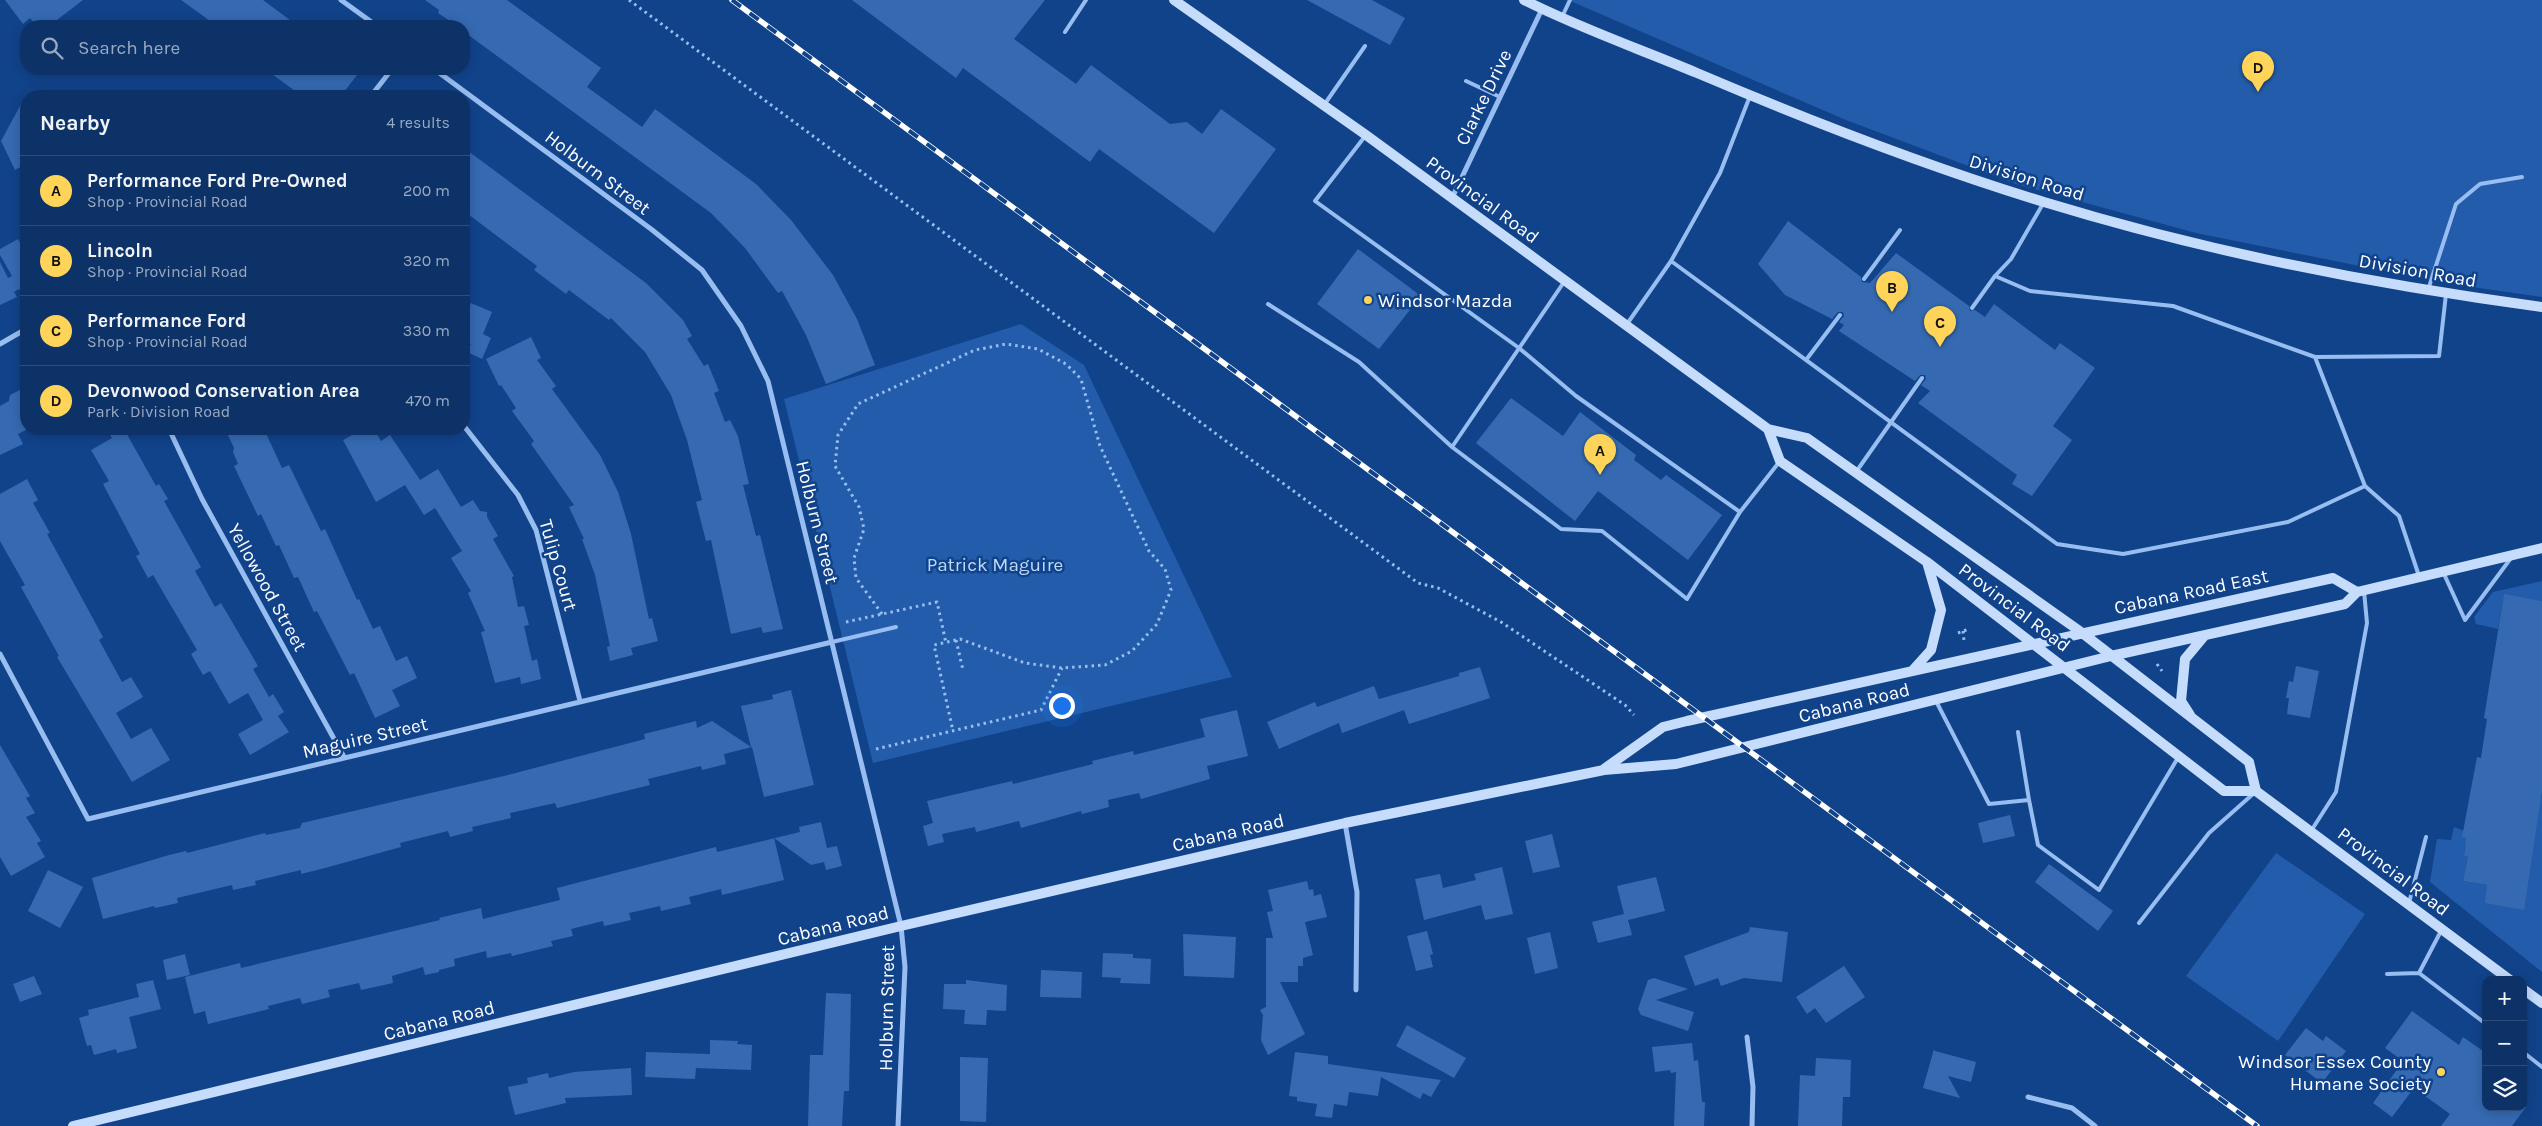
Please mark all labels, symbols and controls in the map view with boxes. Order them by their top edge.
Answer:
search box [20,20,470,75]
icon: search [38,34,66,62]
text: Search here [78,37,180,59]
street label: Clarke Drive [1451,46,1517,149]
pin: D [2242,51,2274,92]
text: Nearby [40,111,110,135]
text: 4 results [386,113,450,132]
street label: Holburn Street [540,126,654,220]
street label: Division Road [1967,150,2087,206]
street label: Provincial Road [1422,152,1543,248]
text: Performance Ford Pre-Owned [87,170,348,192]
text: A [51,181,61,200]
text: 200 m [403,181,450,200]
text: Shop · Provincial Road [87,192,248,211]
text: Lincoln [87,240,153,262]
street label: Division Road [2357,250,2478,292]
text: B [51,251,61,270]
text: 320 m [403,251,450,270]
text: Shop · Provincial Road [87,262,248,281]
pin: B [1876,271,1908,312]
place label: Windsor Mazda [1378,290,1512,312]
marker: Windsor Mazda [1362,294,1374,306]
pin: C [1924,306,1956,347]
text: Performance Ford [87,310,246,332]
text: C [51,321,61,340]
text: 330 m [403,321,450,340]
text: Shop · Provincial Road [87,332,248,351]
text: Devonwood Conservation Area [87,380,360,402]
text: D [51,391,61,410]
text: 470 m [405,391,450,410]
text: Park · Division Road [87,402,230,421]
pin: A [1584,434,1616,475]
street label: Holburn Street [791,458,843,586]
street label: Tulip Court [535,517,582,613]
street label: Yellowood Street [223,520,311,655]
park label: Patrick Maguire [927,554,1063,576]
street label: Provincial Road [1954,559,2075,657]
street label: Cabana Road East [2112,565,2270,619]
street label: Cabana Road [1796,679,1912,727]
your location [1049,693,1075,719]
street label: Maguire Street [301,713,430,763]
street label: Cabana Road [1170,809,1286,857]
street label: Provincial Road [2333,823,2454,921]
street label: Cabana Road [775,902,891,950]
street label: Holburn Street [875,945,899,1071]
map controls [2482,976,2527,1111]
button: + [2482,976,2527,1021]
street label: Cabana Road [381,997,497,1045]
button: − [2482,1021,2527,1066]
place label: Windsor Essex County Humane Society [2238,1051,2431,1095]
marker: Windsor Essex County Humane Society [2435,1066,2447,1078]
button: layers [2482,1066,2527,1111]

